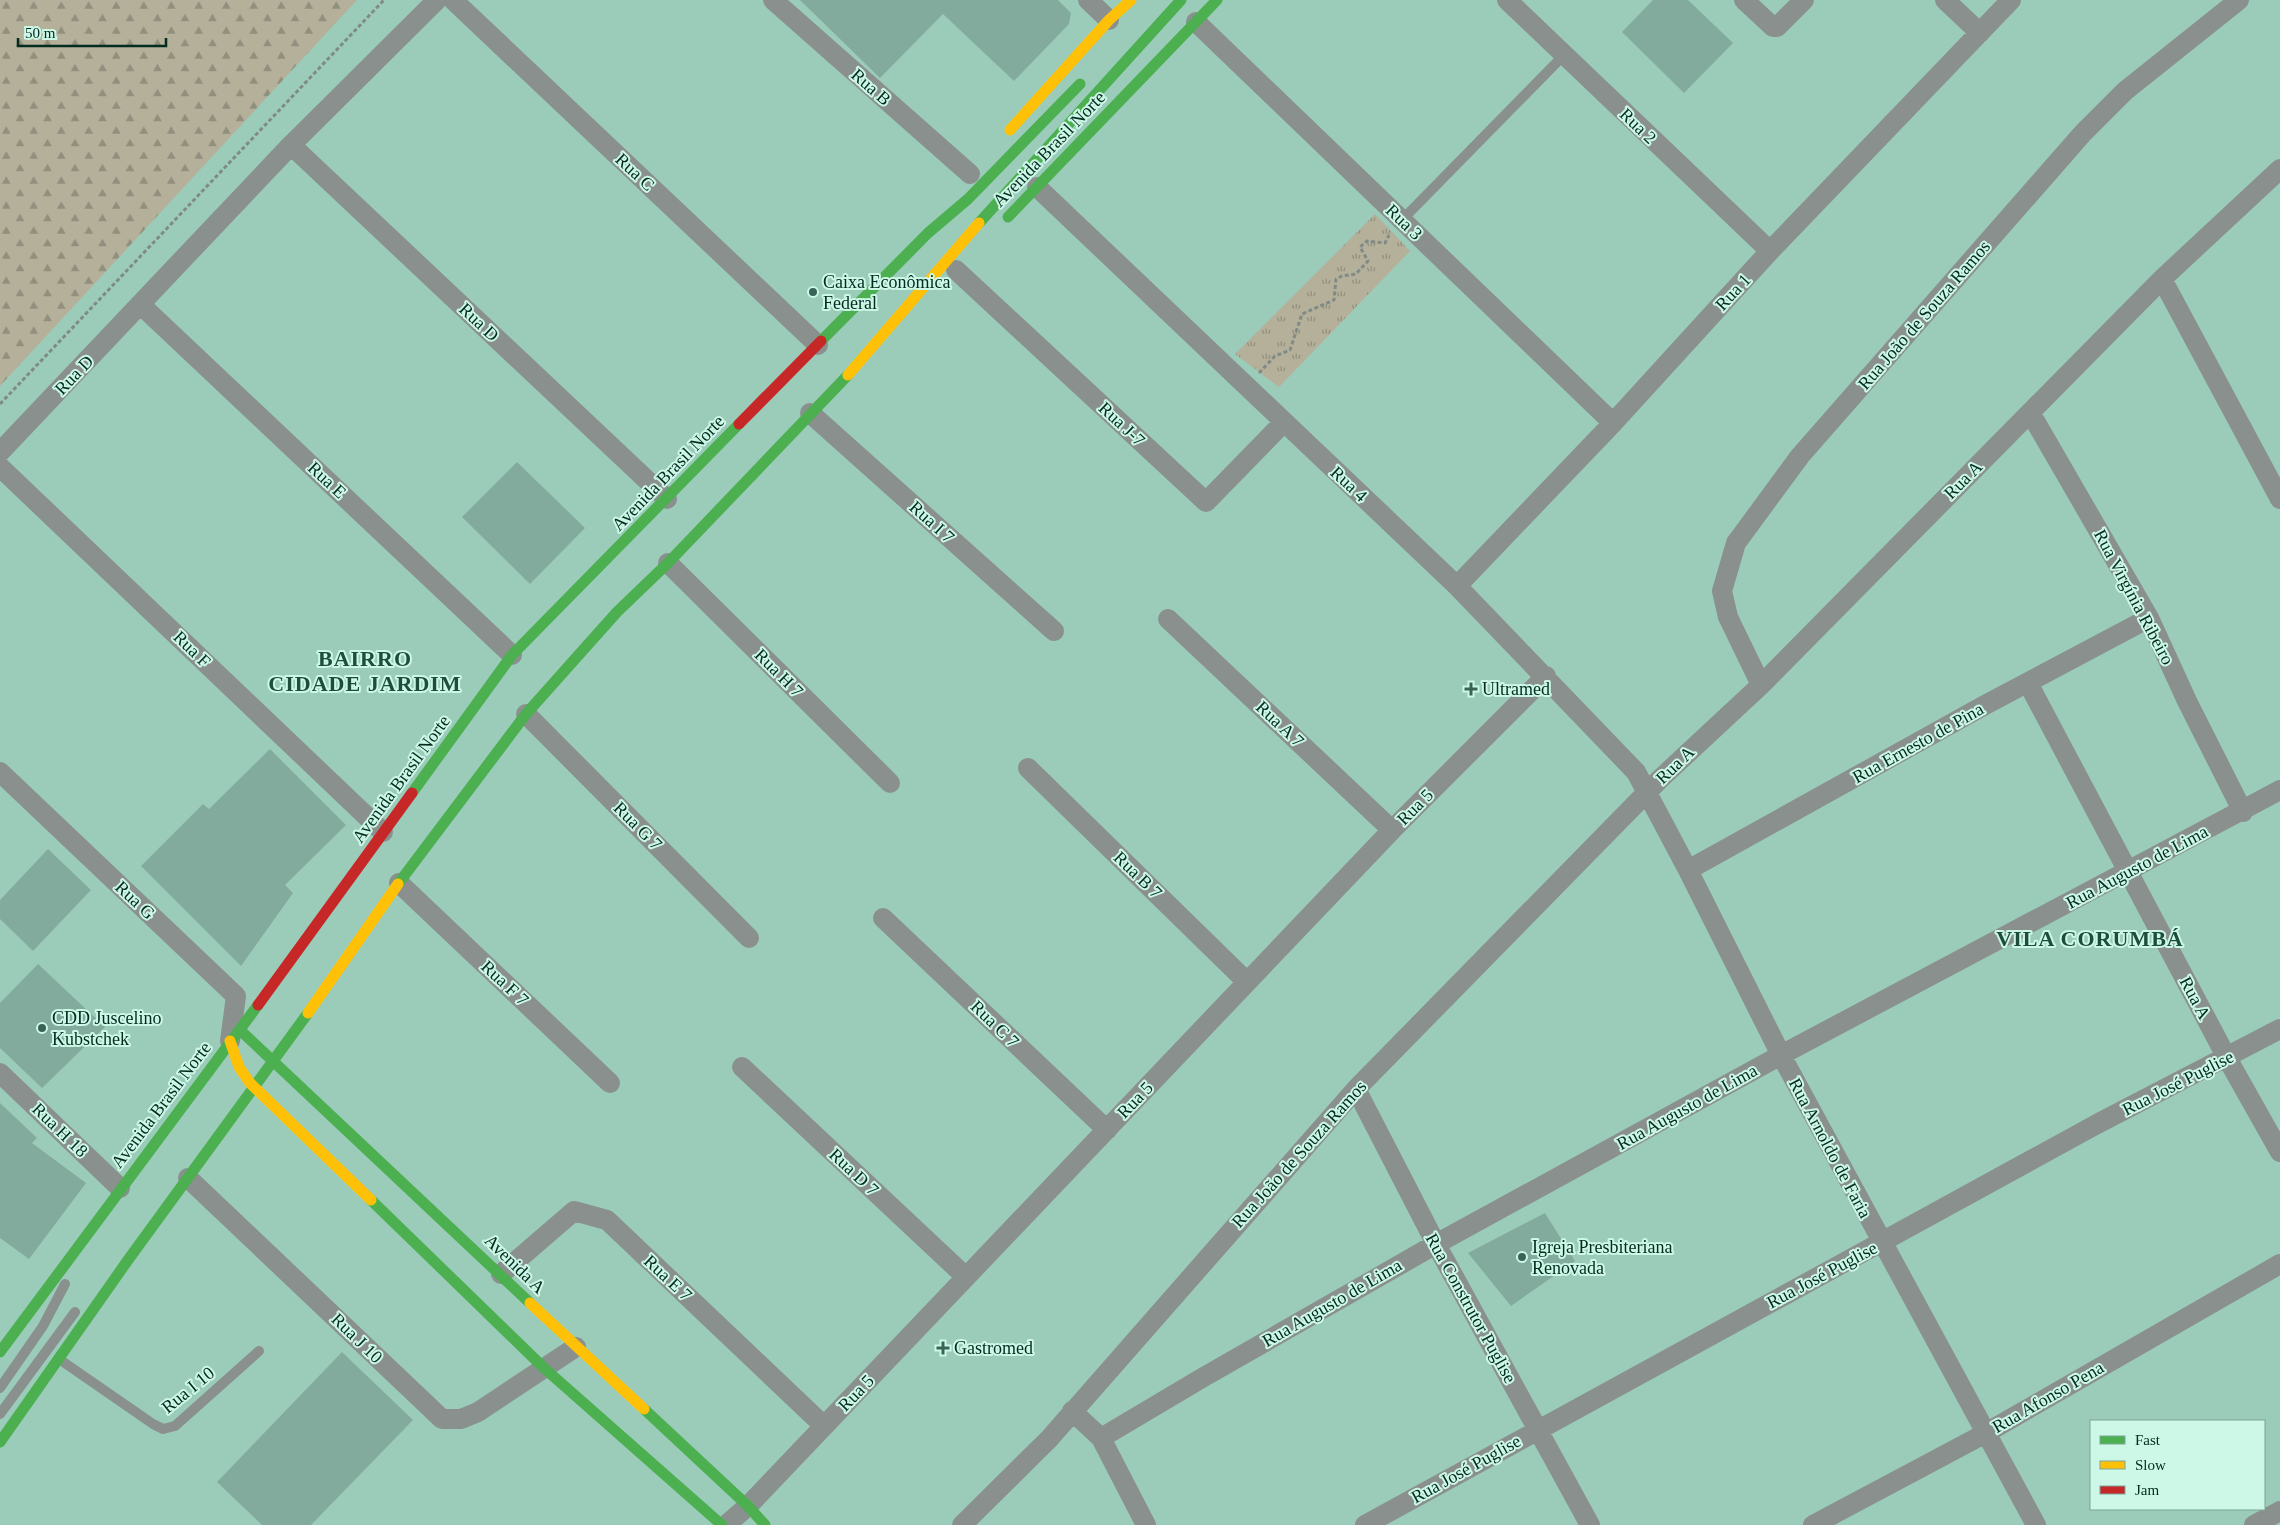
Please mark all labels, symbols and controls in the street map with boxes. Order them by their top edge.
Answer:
scale bar [18,15,165,47]
text: 50 m [25,25,56,41]
street label: Rua B [847,65,895,109]
street label: Avenida Brasil Norte [989,87,1109,211]
street label: Rua 2 [1616,104,1660,148]
street label: Rua C [612,149,658,195]
street label: Rua 3 [1382,200,1426,244]
street label: Rua João de Souza Ramos [1854,236,1994,394]
street label: Rua 1 [1711,270,1755,314]
place label: Caixa Econômica Federal [823,272,950,313]
marker: Caixa Econômica Federal [807,286,819,298]
street label: Rua D [455,299,503,345]
street label: Rua D [51,351,97,399]
street label: Rua J-7 [1095,398,1149,450]
street label: Avenida Brasil Norte [608,411,728,535]
street label: Rua A [1940,457,1986,503]
street label: Rua E [304,458,350,502]
street label: Rua 4 [1327,462,1371,506]
street label: Rua I 7 [906,497,958,547]
street label: Rua Virgínia Ribeiro [2090,526,2178,668]
street label: Rua F [169,627,215,671]
street label: Rua H 7 [751,645,807,701]
district label: BAIRRO CIDADE JARDIM [268,646,462,696]
place label: Ultramed [1482,679,1550,699]
marker: Ultramed [1464,682,1478,696]
street label: Rua A 7 [1252,697,1308,751]
street label: Rua Ernesto de Pina [1849,699,1987,787]
street label: Avenida Brasil Norte [348,711,454,847]
street label: Rua A [1652,742,1698,788]
street label: Rua 5 [1393,785,1437,829]
street label: Rua G 7 [610,798,666,854]
street label: Rua Augusto de Lima [2063,821,2211,913]
street label: Rua B 7 [1110,847,1166,903]
street label: Rua G [111,877,159,923]
district label: VILA CORUMBÁ [1996,926,2184,951]
street label: Rua F 7 [477,956,533,1010]
street label: Rua A [2175,973,2215,1023]
street label: Rua C 7 [967,996,1023,1052]
place label: CDD Juscelino Kubstchek [52,1008,162,1049]
marker: CDD Juscelino Kubstchek [36,1022,48,1034]
street label: Avenida Brasil Norte [107,1038,215,1172]
street label: Rua José Puglise [2119,1046,2237,1120]
street label: Rua Augusto de Lima [1613,1060,1761,1154]
street label: Rua Arnoldo de Faria [1785,1075,1875,1221]
street label: Rua João de Souza Ramos [1228,1076,1370,1232]
street label: Rua 5 [1113,1078,1157,1122]
street label: Rua H 18 [28,1099,92,1161]
street label: Rua D 7 [825,1144,883,1200]
street label: Avenida A [481,1230,549,1298]
street label: Rua Construtor Puglise [1422,1230,1520,1386]
place label: Igreja Presbiteriana Renovada [1532,1237,1672,1278]
street label: Rua José Puglise [1763,1238,1881,1312]
street label: Rua E 7 [640,1251,696,1305]
marker: Igreja Presbiteriana Renovada [1516,1251,1528,1263]
street label: Rua Augusto de Lima [1259,1255,1405,1351]
street label: Rua J 10 [327,1309,387,1367]
place label: Gastromed [954,1338,1033,1358]
marker: Gastromed [936,1341,950,1355]
street label: Rua Afonso Pena [1989,1357,2107,1437]
street label: Rua I 10 [158,1363,218,1417]
street label: Rua 5 [834,1371,878,1415]
legend [2090,1420,2265,1510]
street label: Rua José Puglise [1408,1431,1524,1507]
text: Fast [2135,1432,2161,1448]
text: Slow [2135,1457,2166,1473]
text: Jam [2135,1482,2159,1498]

